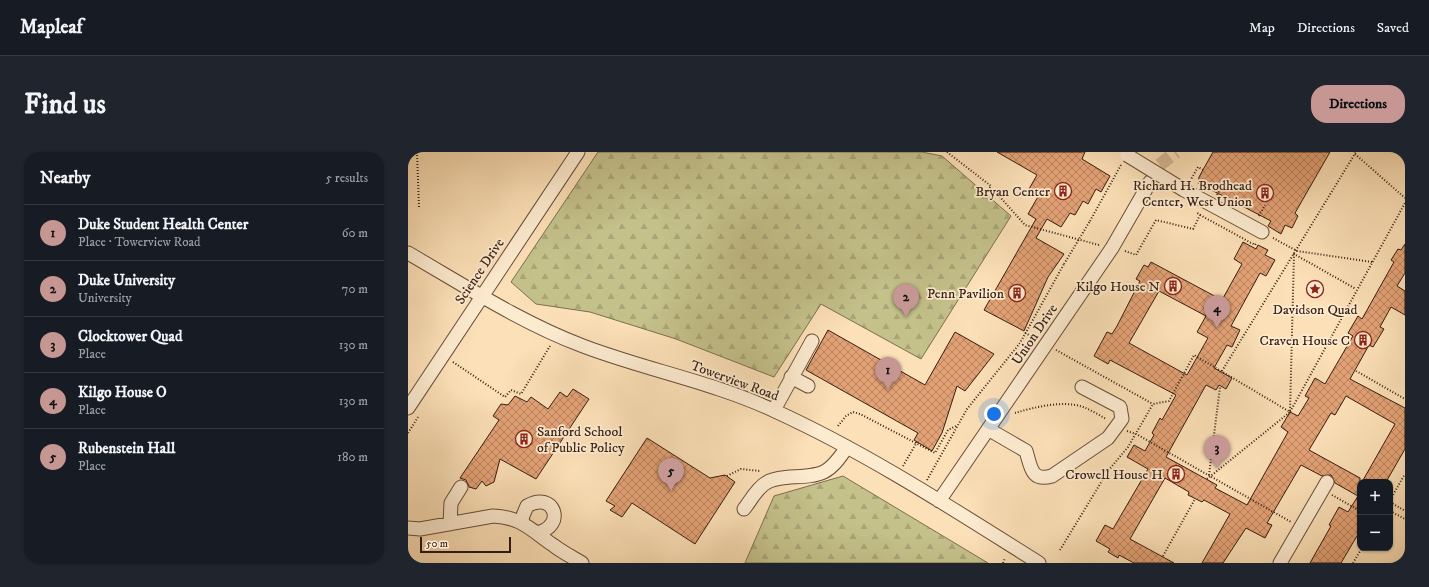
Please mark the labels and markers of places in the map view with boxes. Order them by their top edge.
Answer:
place label: Richard H. Brodhead Center, West Union [1133,177,1253,211]
building icon: Bryan Center [1053,181,1073,201]
place label: Bryan Center [975,183,1051,201]
building icon: Richard H. Brodhead Center, West Union [1255,183,1275,203]
building icon: Kilgo House N [1163,276,1183,296]
place label: Kilgo House N [1076,278,1160,296]
place icon: Davidson Quad [1305,279,1325,299]
building icon: Penn Pavilion [1007,283,1027,303]
pin: 2 [893,284,919,317]
place label: Penn Pavilion [927,285,1005,303]
pin: 4 [1204,295,1230,328]
place label: Davidson Quad [1273,301,1357,319]
building icon: Craven House C [1353,330,1373,350]
place label: Craven House C [1260,332,1350,350]
pin: 1 [875,357,901,390]
place label: Sanford School of Public Policy [537,423,625,457]
building icon: Sanford School of Public Policy [514,429,534,449]
pin: 3 [1204,435,1230,468]
pin: 5 [658,458,684,491]
building icon: Crowell House H [1166,464,1186,484]
place label: Crowell House H [1065,466,1163,484]

